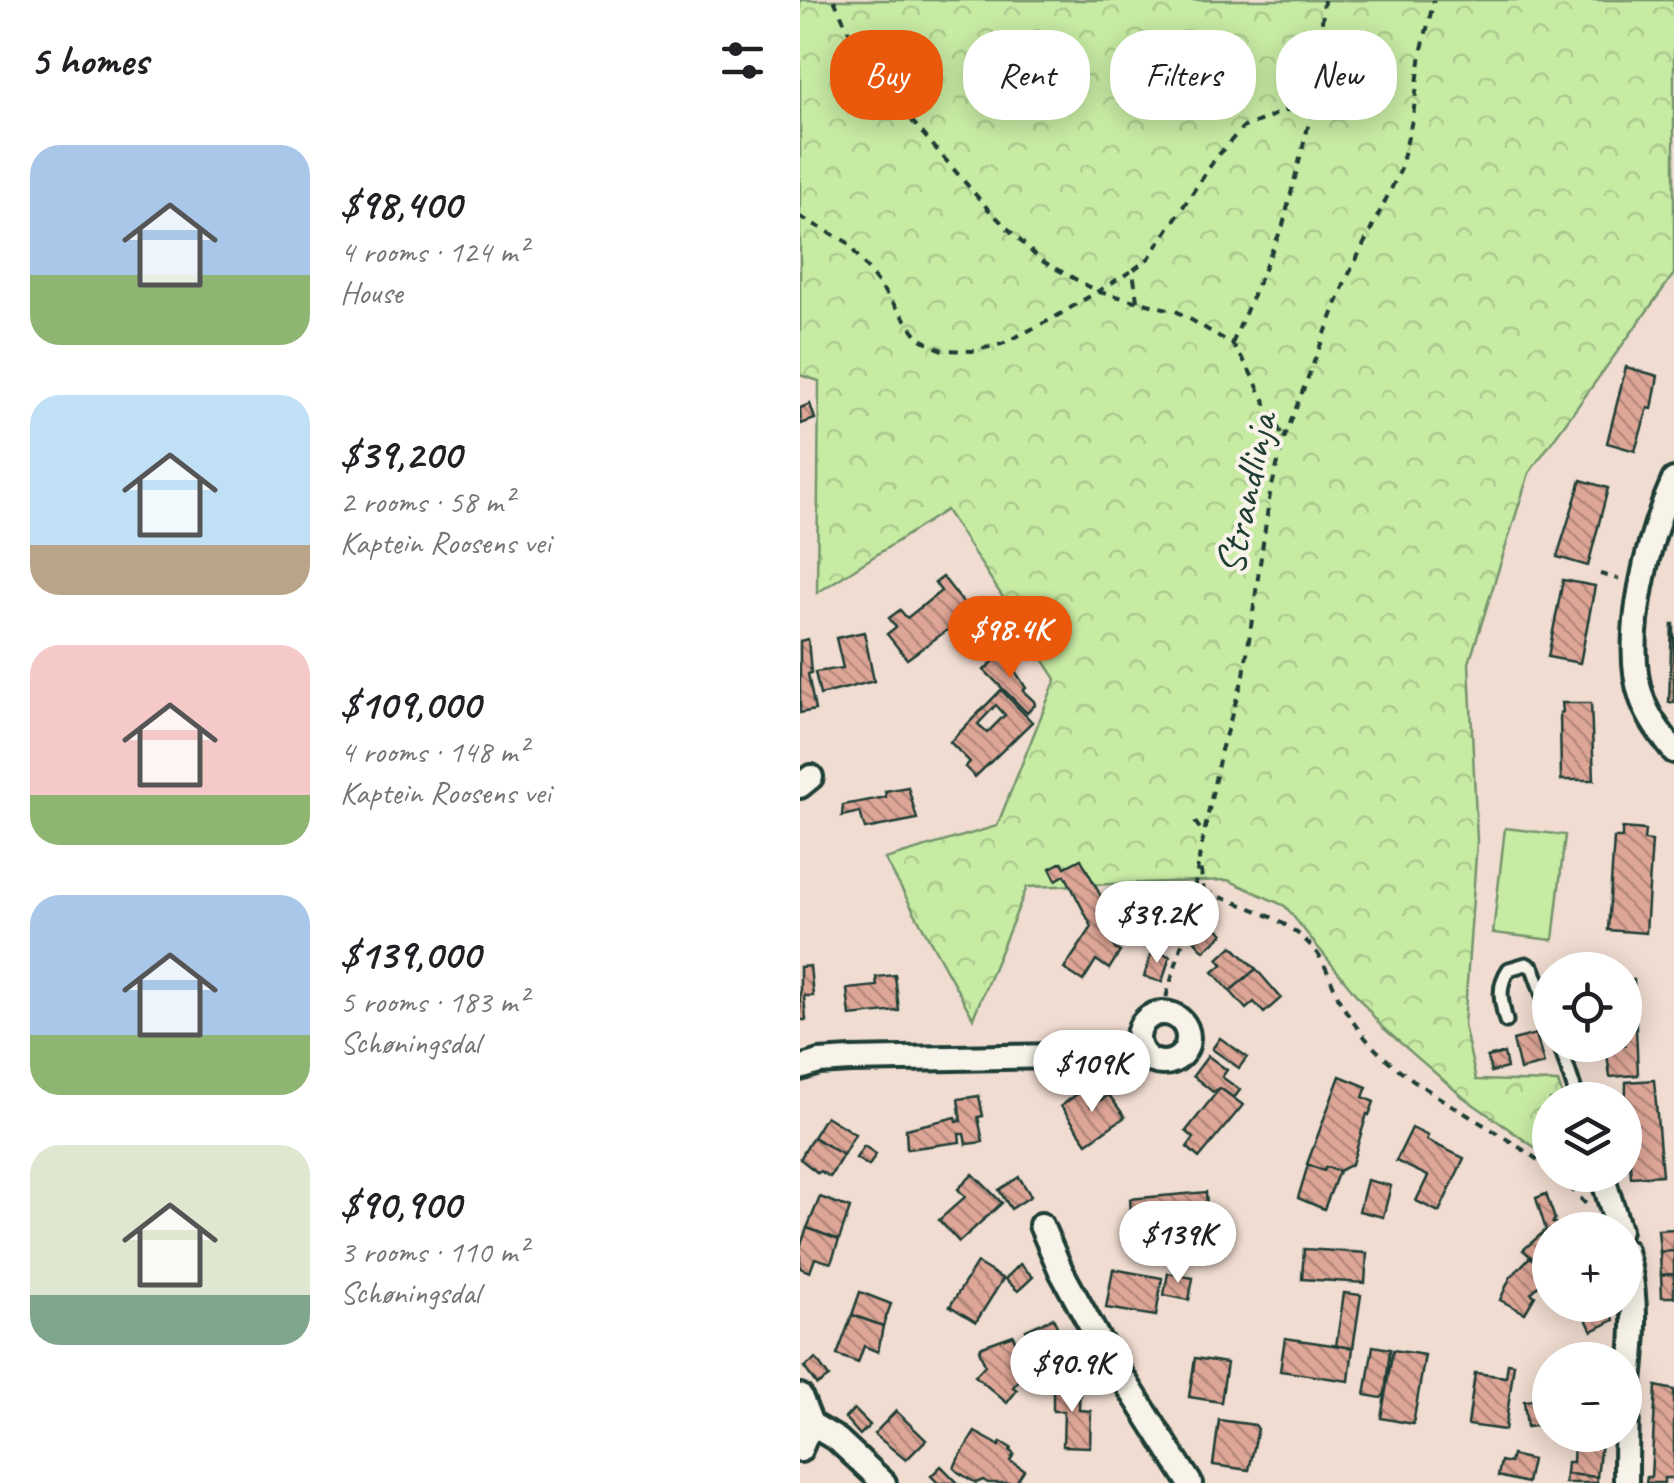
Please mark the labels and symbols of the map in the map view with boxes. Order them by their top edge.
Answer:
street label: Strandlinja [1203,405,1290,580]
pin: $98.4K [929,596,1091,681]
pin: $39.2K [1076,881,1238,966]
pin: $109K [1022,1030,1162,1115]
pin: $139K [1108,1201,1248,1286]
pin: $90.9K [991,1330,1153,1415]

